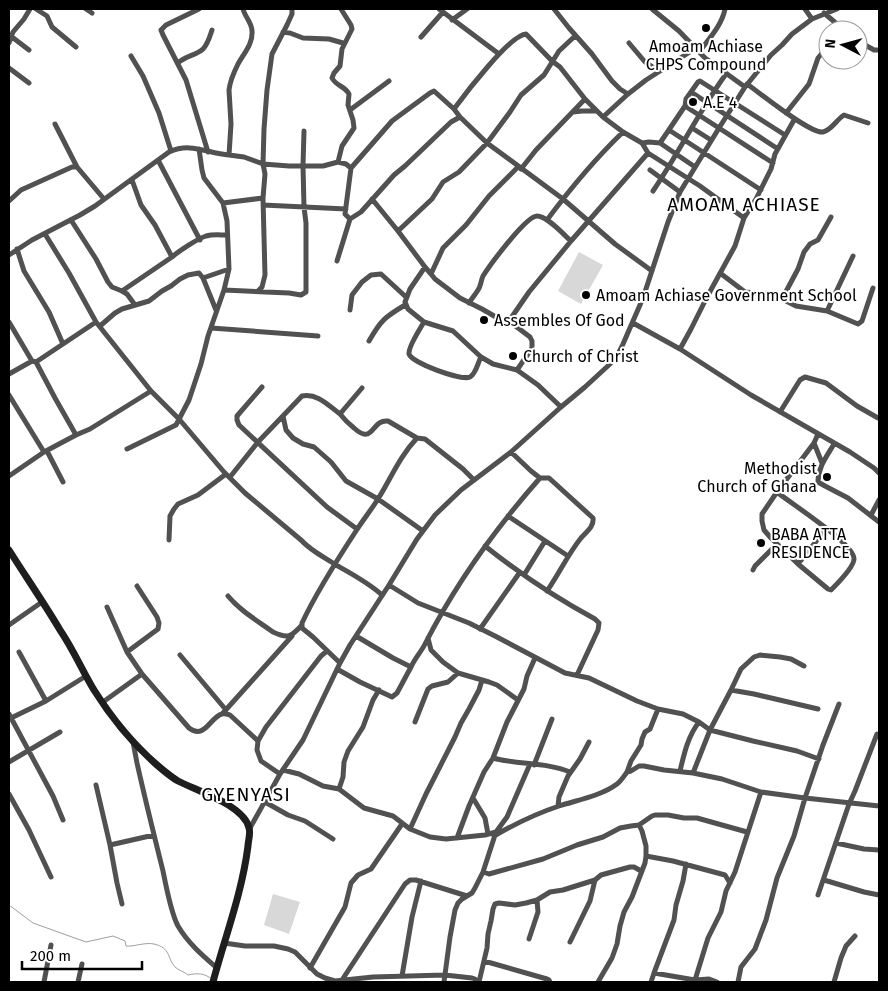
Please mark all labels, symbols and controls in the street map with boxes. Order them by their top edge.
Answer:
north arrow [818,20,868,70]
marker: Amoam Achiase CHPS Compound [700,22,712,34]
place label: Amoam Achiase CHPS Compound [646,37,766,74]
text: N [822,38,840,49]
place label: A.E 4 [703,93,738,112]
marker: A.E 4 [687,96,699,108]
district label: AMOAM ACHIASE [667,193,821,216]
place label: Amoam Achiase Government School [596,286,857,305]
marker: Amoam Achiase Government School [580,289,592,301]
place label: Assembles Of God [494,311,625,330]
marker: Assembles Of God [478,314,490,326]
place label: Church of Christ [523,347,639,366]
marker: Church of Christ [507,350,519,362]
place label: Methodist Church of Ghana [697,459,817,496]
marker: Methodist Church of Ghana [821,471,833,483]
place label: BABA ATTA RESIDENCE [771,525,850,562]
marker: BABA ATTA RESIDENCE [755,537,767,549]
district label: GYENYASI [201,783,291,806]
scale bar [22,938,142,970]
text: 200 m [30,947,71,965]

